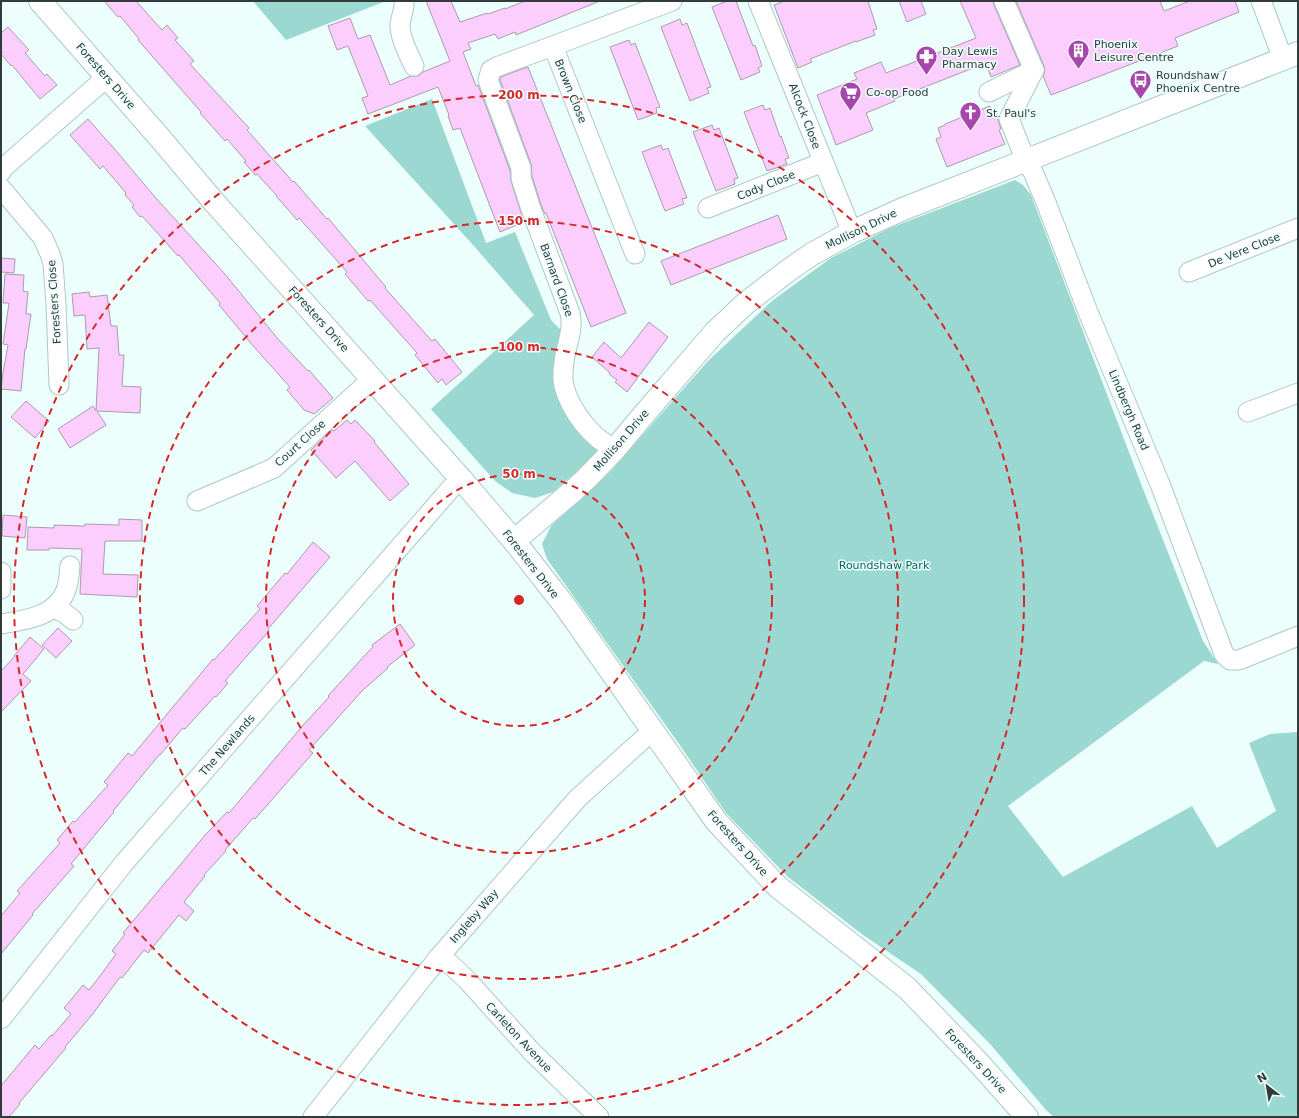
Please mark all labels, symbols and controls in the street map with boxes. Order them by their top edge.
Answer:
building icon: Phoenix Leisure Centre [1065,37,1091,70]
place label: Phoenix Leisure Centre [1094,38,1174,64]
street label: Foresters Drive [73,41,138,112]
pharmacy icon: Day Lewis Pharmacy [914,44,940,77]
place label: Day Lewis Pharmacy [942,45,998,71]
street label: Brown Close [552,57,589,125]
bus stop icon: Roundshaw / Phoenix Centre [1128,68,1154,101]
place label: Roundshaw / Phoenix Centre [1156,69,1240,95]
supermarket icon: Co-op Food [837,79,863,112]
street label: Alcock Close [786,82,823,151]
place label: Co-op Food [866,86,928,99]
text: 200 m [498,88,540,102]
church icon: St. Paul's [957,100,983,133]
place label: St. Paul's [986,107,1036,120]
street label: Cody Close [735,168,797,203]
street label: Mollison Drive [823,206,899,252]
text: 150 m [498,214,540,228]
street label: De Vere Close [1206,230,1282,271]
street label: Barnard Close [537,242,576,319]
street label: Foresters Close [45,259,64,344]
street label: Foresters Drive [286,284,352,355]
text: 100 m [498,340,540,354]
street label: Lindbergh Road [1106,368,1151,452]
street label: Mollison Drive [591,407,652,474]
street label: Court Close [272,417,329,470]
text: 50 m [502,467,536,481]
street label: Foresters Drive [500,527,562,601]
park label: Roundshaw Park [839,559,930,572]
centre of rings [512,593,526,607]
street label: The Newlands [196,712,258,780]
street label: Foresters Drive [705,808,771,879]
street label: Ingleby Way [447,886,502,946]
street label: Carleton Avenue [483,1000,555,1075]
street label: Foresters Drive [942,1026,1009,1097]
north arrow [1247,1066,1287,1106]
text: N [1255,1070,1269,1086]

